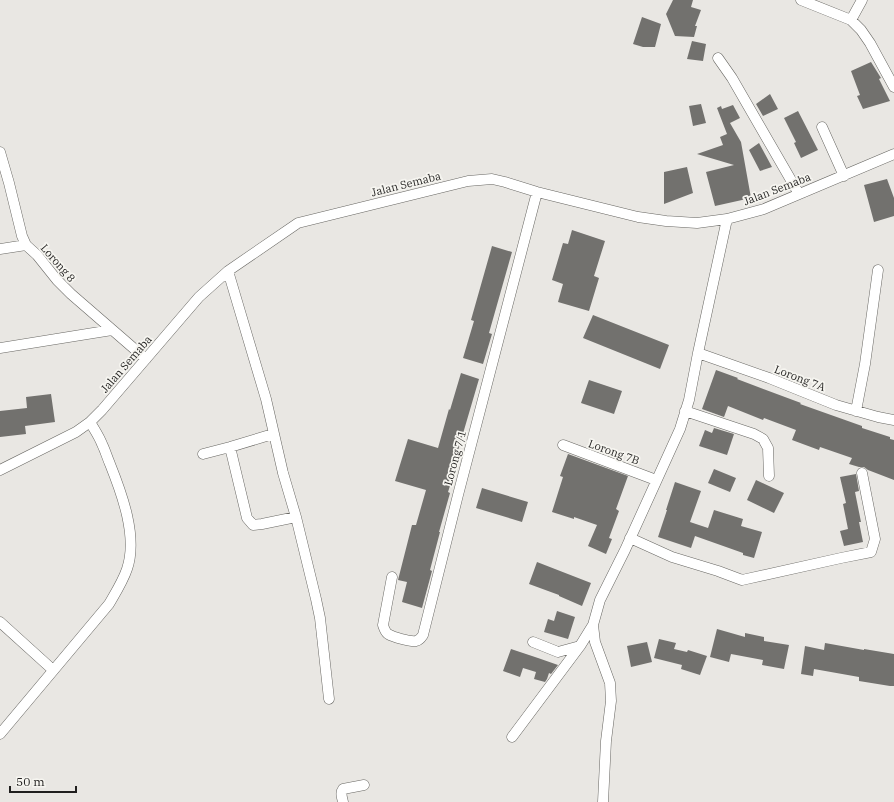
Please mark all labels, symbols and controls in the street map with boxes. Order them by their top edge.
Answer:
street label: Jalan Semaba [370,169,442,199]
street label: Jalan Semaba [741,170,813,208]
street label: Lorong 8 [38,241,78,285]
street label: Jalan Semaba [97,332,155,396]
street label: Lorong 7A [773,362,828,394]
street label: Lorong 7/1 [441,429,469,487]
street label: Lorong 7B [587,436,641,468]
scale bar [10,768,76,794]
text: 50 m [16,774,45,789]

